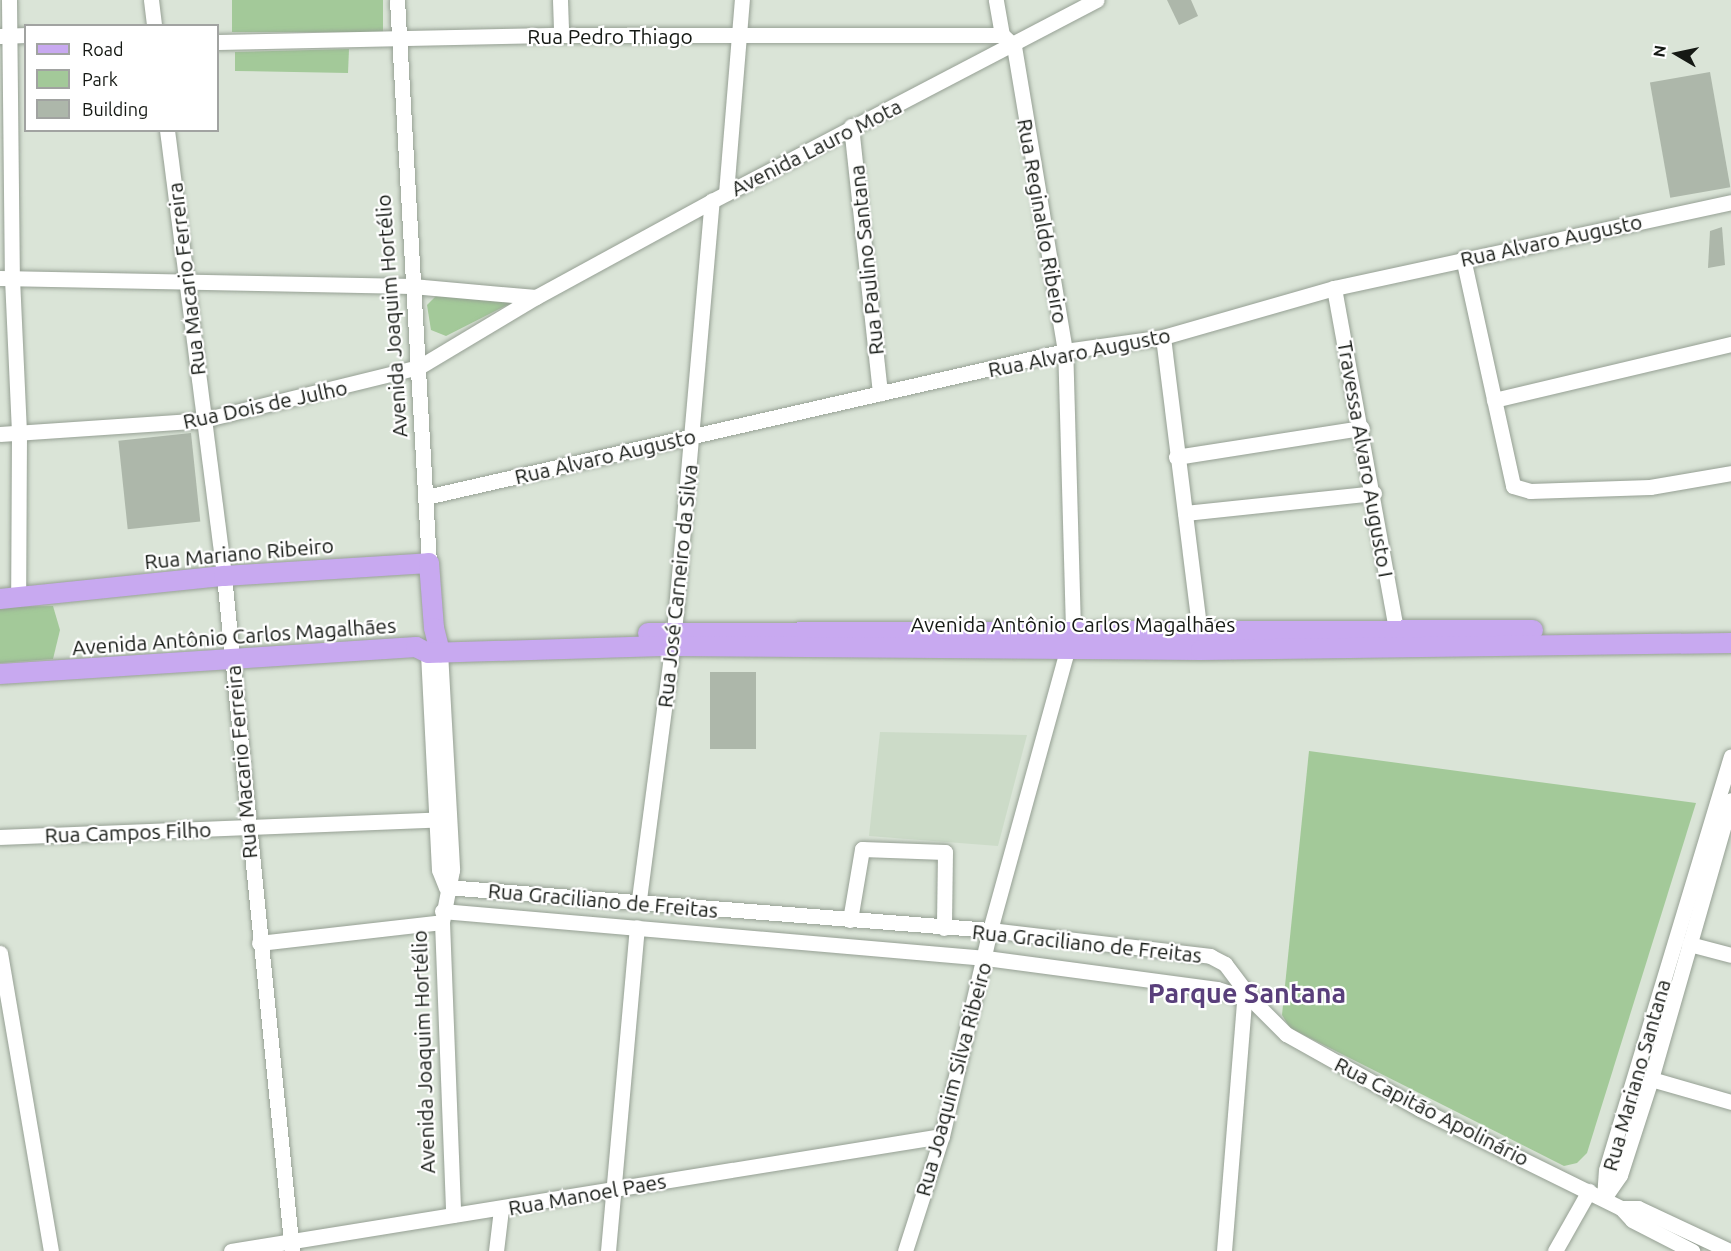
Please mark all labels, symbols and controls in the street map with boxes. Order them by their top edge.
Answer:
street label: Rua Pedro Thiago [527,23,693,49]
legend [24,24,219,132]
north arrow [1647,24,1707,84]
text: Road [82,39,124,59]
text: N [1649,44,1669,58]
text: Park [82,69,118,89]
street label: Avenida Lauro Mota [726,93,906,201]
text: Building [82,99,148,119]
street label: Rua Reginaldo Ribeiro [1013,117,1073,325]
street label: Rua Paulino Santana [843,164,889,356]
street label: Rua Macario Ferreira [162,181,210,377]
street label: Avenida Joaquim Hortélio [370,194,412,438]
street label: Rua Alvaro Augusto [1458,208,1644,272]
street label: Rua Alvaro Augusto [986,322,1172,382]
street label: Travessa Alvaro Augusto I [1333,339,1399,579]
street label: Rua Dois de Julho [180,374,350,434]
street label: Rua Alvaro Augusto [512,423,698,489]
street label: Rua José Carneiro da Silva [652,463,702,709]
street label: Rua Mariano Ribeiro [143,532,335,574]
street label: Avenida Antônio Carlos Magalhães [911,611,1235,637]
street label: Avenida Antônio Carlos Magalhães [71,612,397,660]
street label: Rua Macario Ferreira [220,664,262,860]
street label: Rua Campos Filho [44,816,212,848]
street label: Rua Graciliano de Freitas [487,877,719,923]
street label: Rua Graciliano de Freitas [971,918,1203,968]
street label: Avenida Joaquim Hortélio [406,930,440,1174]
street label: Rua Joaquim Silva Ribeiro [910,959,996,1199]
street label: Rua Mariano Santana [1597,976,1675,1174]
district label: Parque Santana [1148,978,1346,1010]
street label: Rua Capitão Apolinário [1331,1051,1533,1171]
street label: Rua Manoel Paes [506,1168,668,1220]

